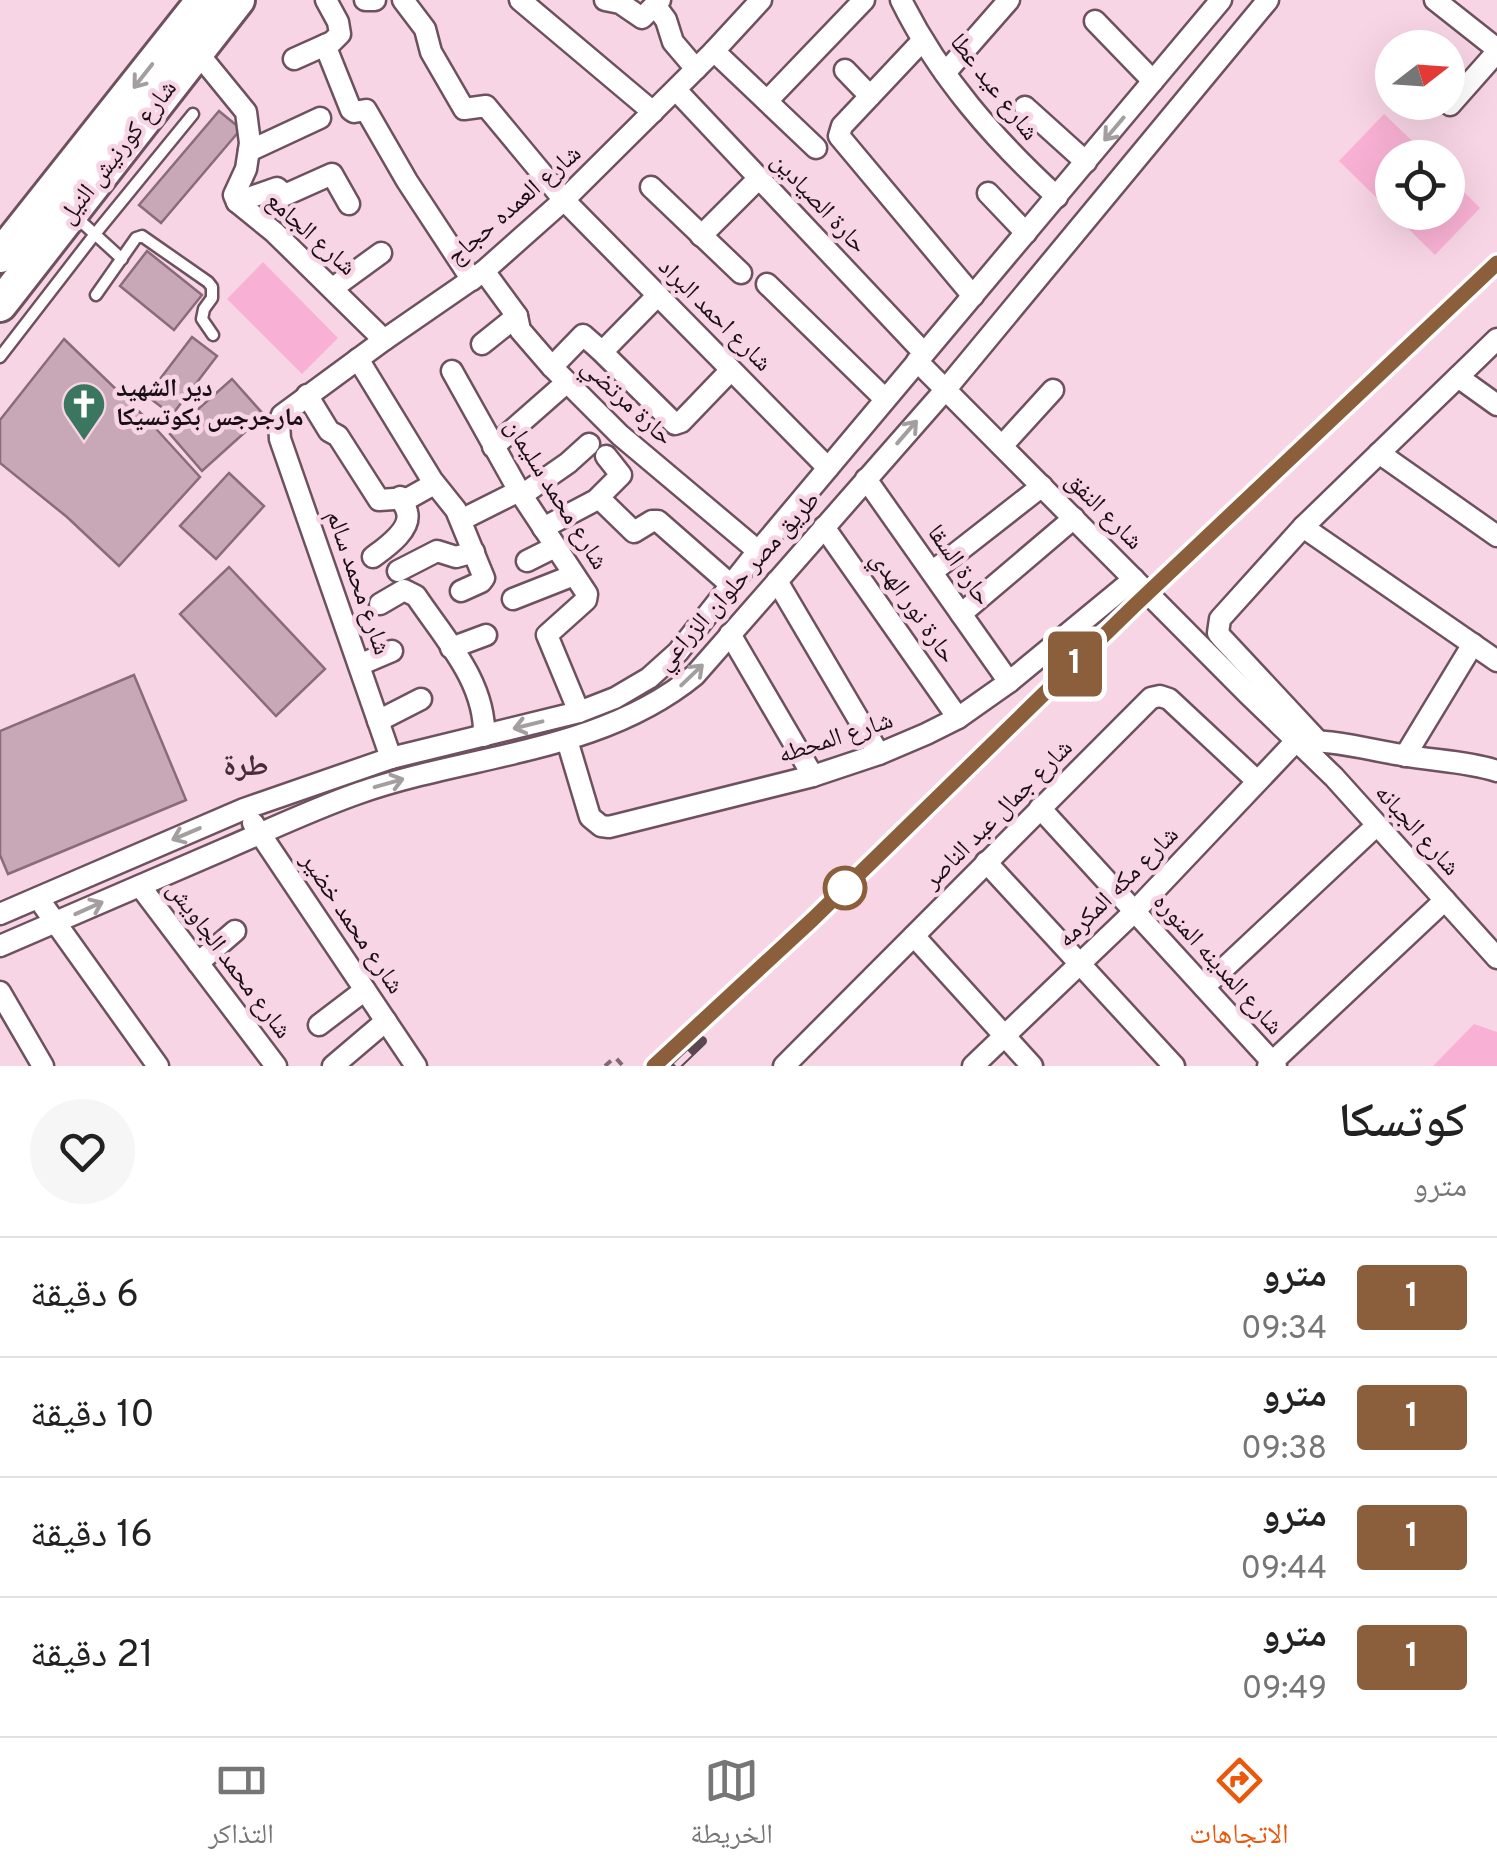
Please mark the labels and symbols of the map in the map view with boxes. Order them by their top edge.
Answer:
street label: شارع عيد عطا [941,28,1045,148]
north arrow [1375,30,1465,120]
one-way arrow [132,63,154,89]
street label: شارع كورنيش النيل [53,74,185,232]
one-way arrow [1103,116,1125,142]
street label: شارع العمده حجاج [441,139,589,273]
street label: حارة الصيادين [763,146,873,262]
street label: شارع الجامع [258,186,362,284]
street label: شارع احمد البراد [650,252,778,380]
street label: حارة مرتضي [572,352,679,455]
place label: دير الشهيد مارجرجس بكوتسيكا [116,374,304,435]
church icon: دير الشهيد مارجرجس بكوتسيكا [61,381,107,442]
street label: شارع محمد سليمان [496,413,614,577]
one-way arrow [895,419,917,445]
street label: شارع النفق [1057,466,1149,558]
street label: طريق مصر حلوان الزراعي [650,486,829,679]
street label: شارع محمد سالم [317,507,397,659]
street label: حارة السقا [919,519,997,613]
street label: حارة نور الهدي [860,546,962,671]
line badge: 1 [1042,632,1108,696]
one-way arrow [679,664,704,687]
street label: شارع المحطه [775,705,897,773]
one-way arrow [513,716,544,735]
street label: شارع جمال عبد الناصر [917,733,1081,897]
district label: طرة [223,749,269,786]
one-way arrow [373,773,405,791]
street label: شارع الجبانه [1366,778,1466,884]
street label: شارع مكه المكرمه [1051,820,1187,956]
one-way arrow [171,826,202,844]
street label: شارع محمد خضير [291,846,410,1001]
unlabelled marker [824,867,866,909]
street label: شارع محمد الجاويش [158,876,298,1046]
street label: شارع المدينه المنوره [1145,887,1289,1043]
one-way arrow [74,898,104,916]

